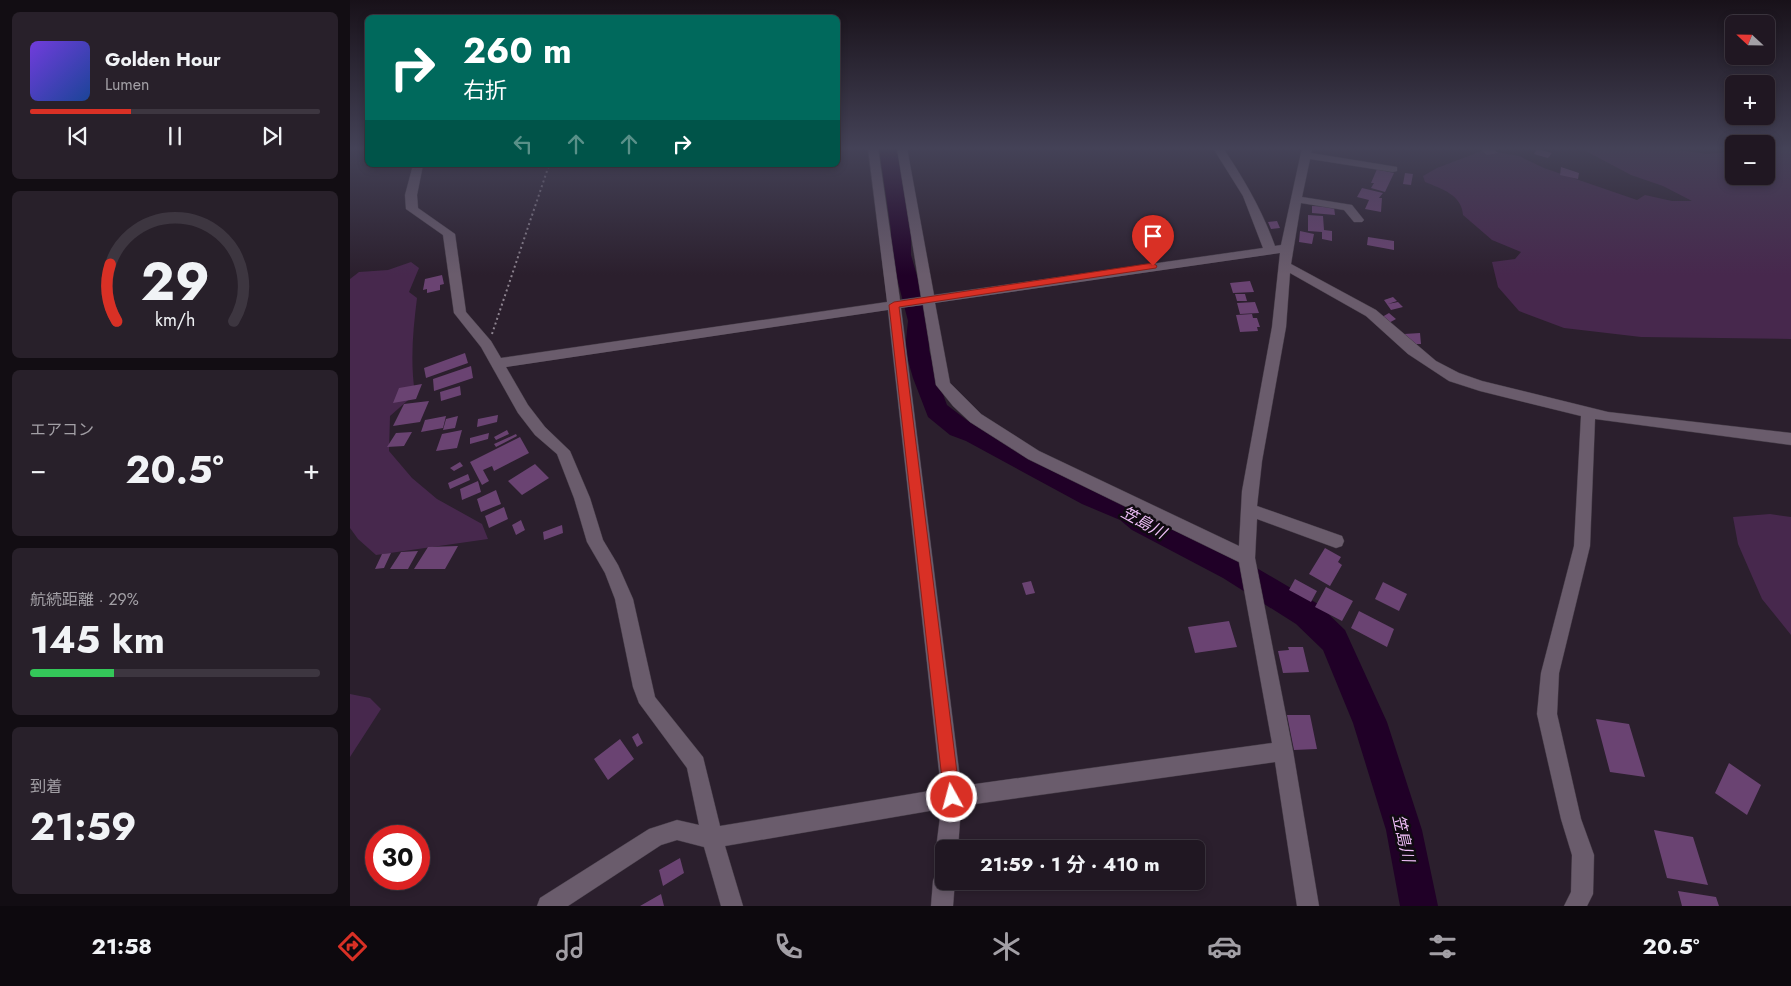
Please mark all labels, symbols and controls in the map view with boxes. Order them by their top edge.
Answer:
north arrow [1725,15,1775,65]
map controls [1725,15,1775,185]
text: 260 m [463,26,572,76]
icon: right [380,35,445,100]
text: Golden Hour [105,46,221,73]
text: Lumen [105,73,149,96]
text: 右折 [463,74,507,106]
button: + [1725,75,1775,125]
icon: previous [64,122,92,150]
icon: pause [161,122,189,150]
icon: next [258,122,286,150]
icon: left [509,130,537,158]
icon: ahead [562,130,590,158]
icon: ahead [615,130,643,158]
icon: right [668,130,696,158]
button: − [1725,135,1775,185]
pin [1132,215,1174,266]
icon: arrive [1139,222,1167,250]
text: 29 [141,244,209,320]
text: km/h [155,307,195,333]
text: エアコン [30,418,94,441]
text: 20.5° [126,442,224,497]
text: − [30,449,47,490]
text: + [303,449,320,490]
water label: 笠島川 [1117,501,1172,545]
text: 航続距離 · 29% [30,588,139,611]
text: 145 km [30,612,165,667]
position arrow [925,770,977,822]
text: 到着 [30,775,62,798]
text: 21:59 [30,799,136,854]
water label: 笠島川 [1387,812,1421,866]
speed limit sign: 30 [365,825,430,890]
text: 21:59 · 1 分 · 410 m [980,851,1160,878]
icon: directions [335,929,370,964]
icon: music [553,929,588,964]
icon: phone [771,929,806,964]
icon: climate [989,929,1024,964]
icon: car [1207,929,1242,964]
icon: filters [1425,929,1460,964]
text: 21:58 [91,930,152,962]
text: 20.5° [1643,930,1699,962]

